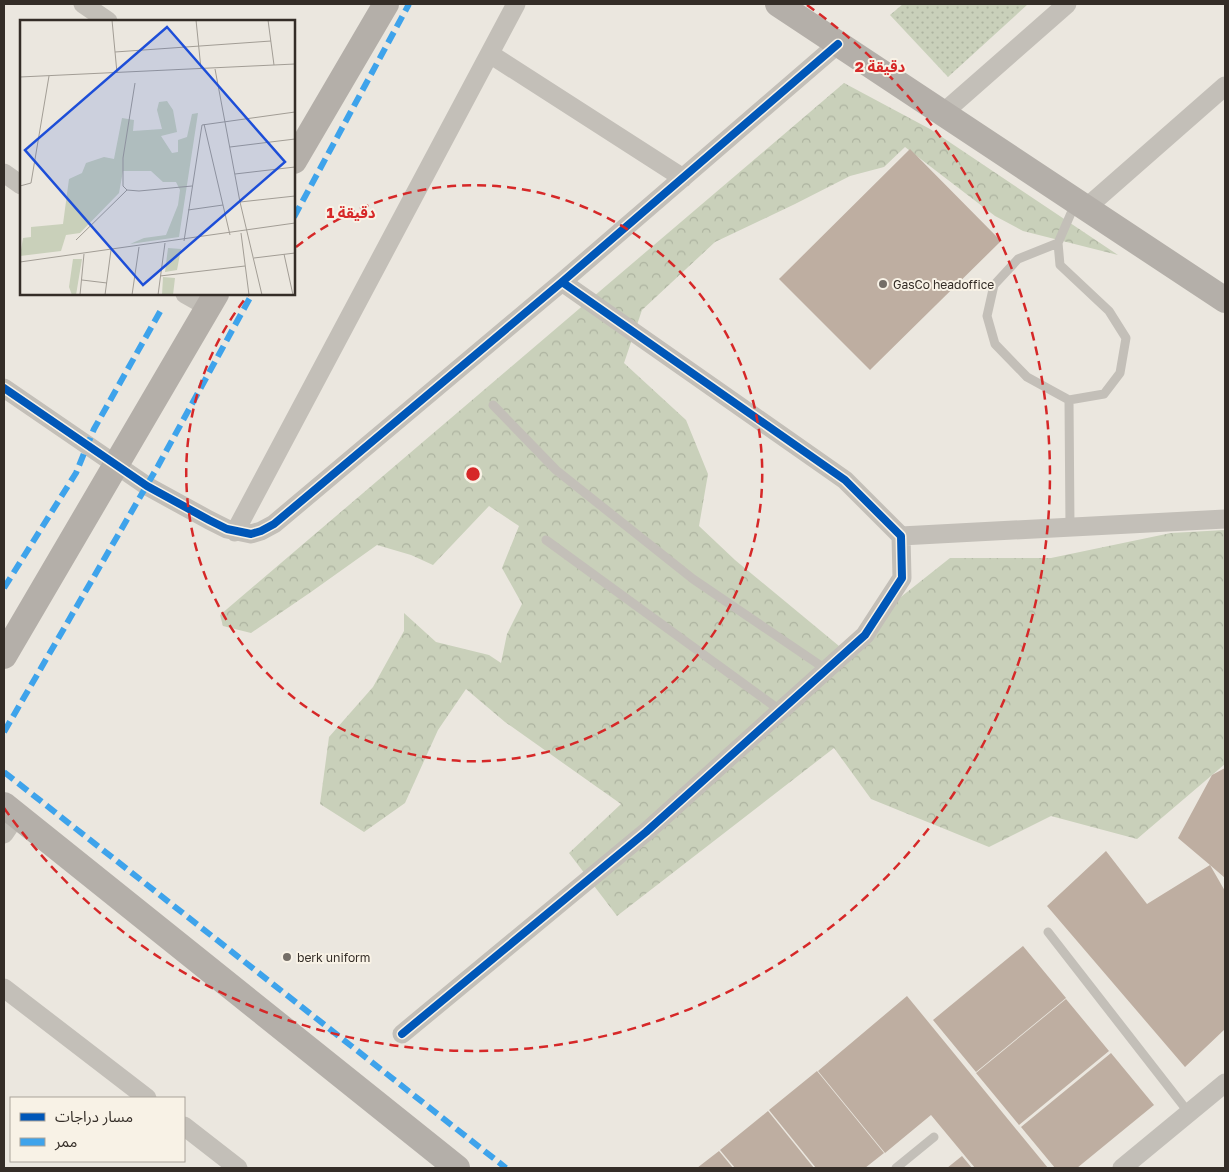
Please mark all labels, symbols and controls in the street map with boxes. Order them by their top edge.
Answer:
inset map [20,20,295,295]
text: 2 دقيقة [855,57,906,75]
text: 1 دقيقة [326,203,376,221]
place label: GasCo headoffice [893,277,994,292]
marker: GasCo headoffice [877,278,889,290]
centre of rings [464,465,482,483]
place label: berk uniform [297,950,370,965]
marker: berk uniform [281,951,293,963]
legend [10,1097,185,1162]
text: مسار دراجات [55,1107,133,1126]
text: ممر [54,1132,78,1151]

